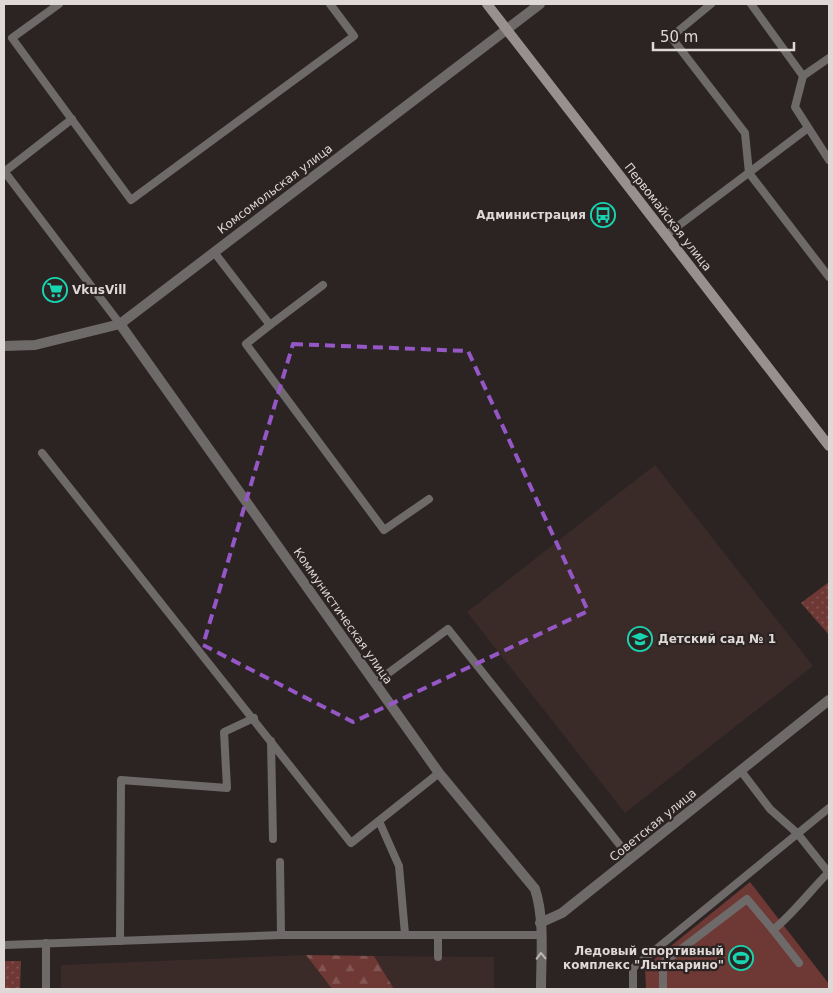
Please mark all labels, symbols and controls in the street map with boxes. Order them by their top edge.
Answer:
scale bar [653,20,794,52]
text: 50 m [660,28,698,46]
street label: Комсомольская улица [215,141,335,237]
street label: Первомайская улица [622,160,714,274]
bus stop icon: Администрация [590,202,616,228]
place label: Администрация [476,208,586,222]
supermarket icon: VkusVill [42,277,68,303]
place label: VkusVill [72,283,126,297]
street label: Коммунистическая улица [291,545,395,687]
school or university icon: Детский сад № 1 [627,626,653,652]
place label: Детский сад № 1 [658,632,776,646]
street label: Советская улица [607,786,699,864]
place label: Ледовый спортивный комплекс "Лыткарино" [563,944,724,972]
sports icon: Ледовый спортивный комплекс "Лыткарино" [728,945,754,971]
one-way arrow [536,952,546,960]

